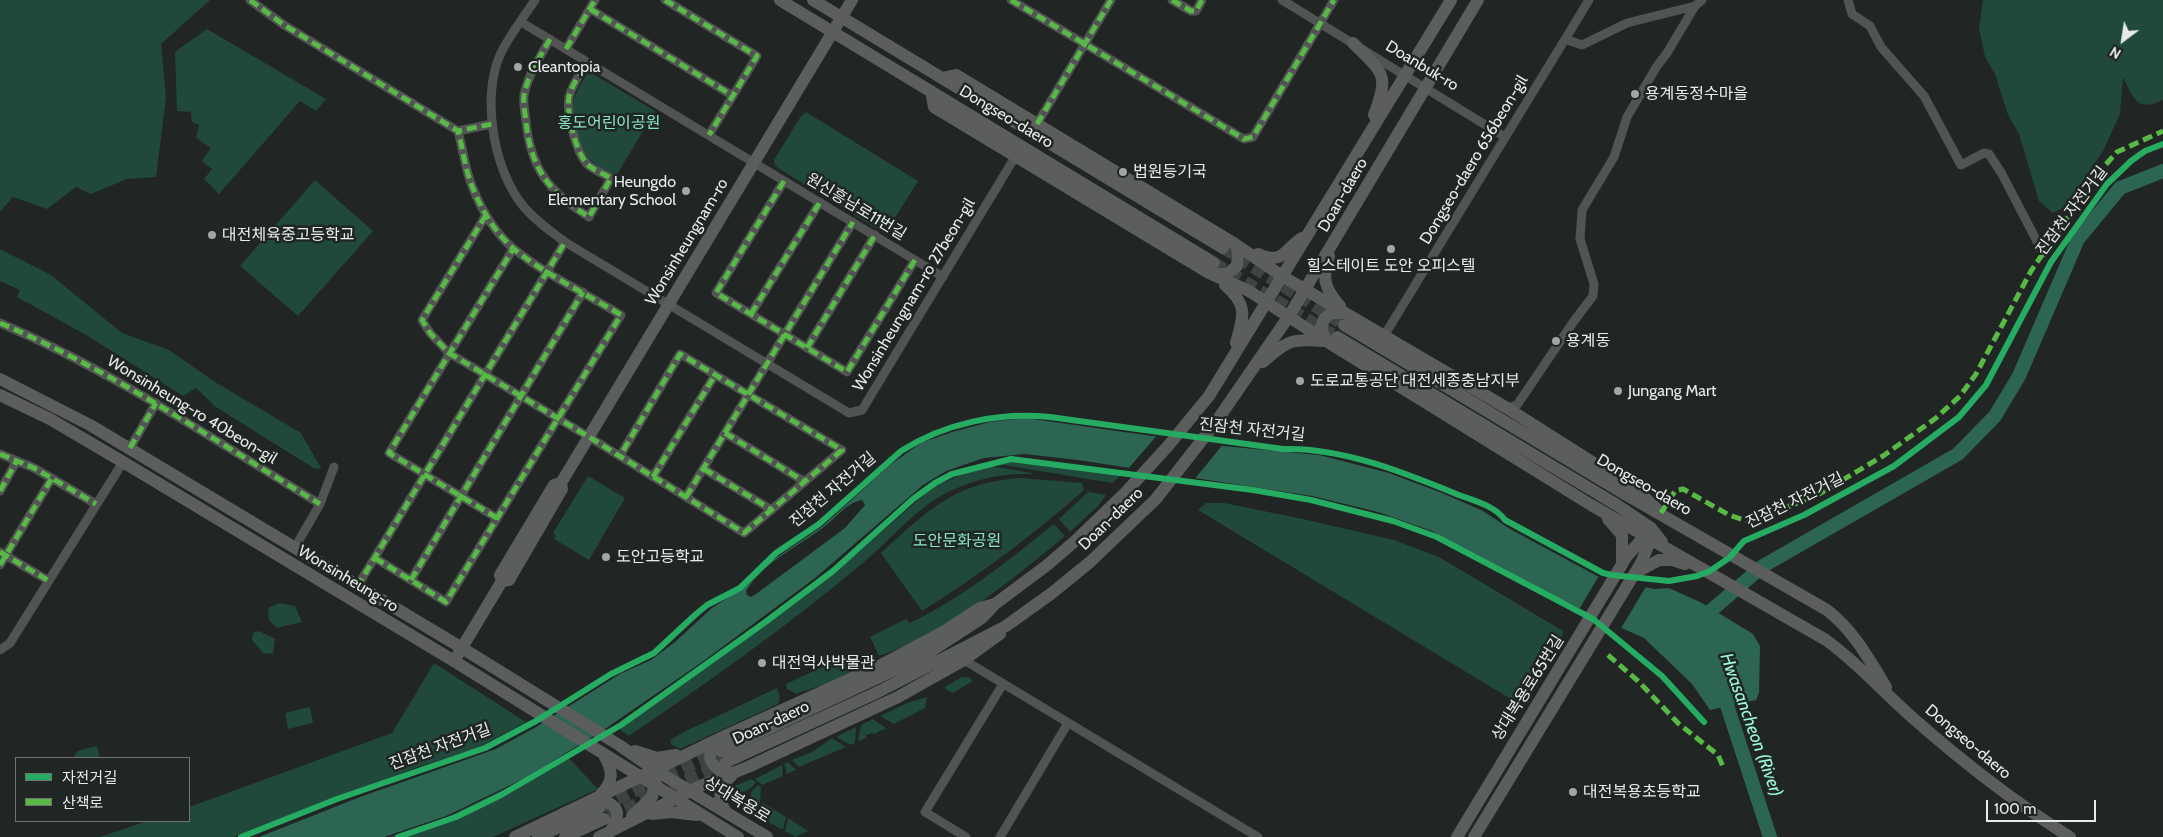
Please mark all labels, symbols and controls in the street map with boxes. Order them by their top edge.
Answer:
north arrow [2098,15,2148,65]
street label: Doanbuk-ro [1382,37,1462,95]
text: N [2106,43,2124,63]
place label: Cleantopia [528,57,600,77]
marker: Cleantopia [512,61,524,73]
street label: Dongseo-daero 656beon-gil [1416,72,1532,248]
street label: Dongseo-daero [956,81,1056,153]
place label: 용계동정수마을 [1645,84,1748,104]
marker: 용계동정수마을 [1629,88,1641,100]
park label: 홍도어린이공원 [557,113,661,133]
street label: Doan-daero [1314,155,1372,235]
place label: 법원등기국 [1133,162,1207,182]
street label: 진잠천 자전거길 [2032,163,2112,259]
marker: 법원등기국 [1117,166,1129,178]
street label: 원신흥남로11번길 [802,170,910,244]
place label: Heungdo Elementary School [548,172,676,210]
street label: Wonsinheungnam-ro [642,175,732,309]
marker: Heungdo Elementary School [680,185,692,197]
street label: Wonsinheungnam-ro 27beon-gil [849,195,979,395]
place label: 대전체육중고등학교 [222,225,354,245]
marker: 대전체육중고등학교 [206,229,218,241]
marker: 힐스테이트 도안 오피스텔 [1385,243,1397,255]
place label: 힐스테이트 도안 오피스텔 [1306,256,1476,276]
place label: 용계동 [1566,331,1610,351]
marker: 용계동 [1550,335,1562,347]
street label: Wonsinheung-ro 40beon-gil [104,352,280,468]
place label: 도로교통공단 대전세종충남지부 [1310,371,1520,391]
marker: 도로교통공단 대전세종충남지부 [1294,375,1306,387]
place label: Jungang Mart [1628,381,1716,401]
marker: Jungang Mart [1612,385,1624,397]
street label: 진잠천 자전거길 [1198,415,1306,445]
street label: 진잠천 자전거길 [786,448,880,532]
street label: Dongseo-daero [1593,450,1695,520]
street label: 진잠천 자전거길 [1743,469,1847,533]
street label: Doan-daero [1075,484,1147,554]
park label: 도안문화공원 [913,531,1001,551]
street label: Wonsinheung-ro [294,541,402,617]
place label: 도안고등학교 [616,547,704,567]
marker: 도안고등학교 [600,551,612,563]
street label: 상대복용로65번길 [1488,632,1568,744]
water label: Hwasancheon (River) [1715,650,1787,800]
place label: 대전역사박물관 [772,653,875,673]
marker: 대전역사박물관 [756,657,768,669]
street label: Doan-daero [730,697,812,749]
street label: Dongseo-daero [1921,701,2015,783]
street label: 진잠천 자전거길 [387,720,493,774]
legend [15,757,190,822]
text: 자전거길 [62,769,117,787]
street label: 상대복용로 [701,773,773,827]
place label: 대전복용초등학교 [1583,782,1701,802]
marker: 대전복용초등학교 [1567,786,1579,798]
scale bar [1988,790,2098,822]
text: 산책로 [62,794,103,812]
text: 100 m [1994,800,2036,818]

